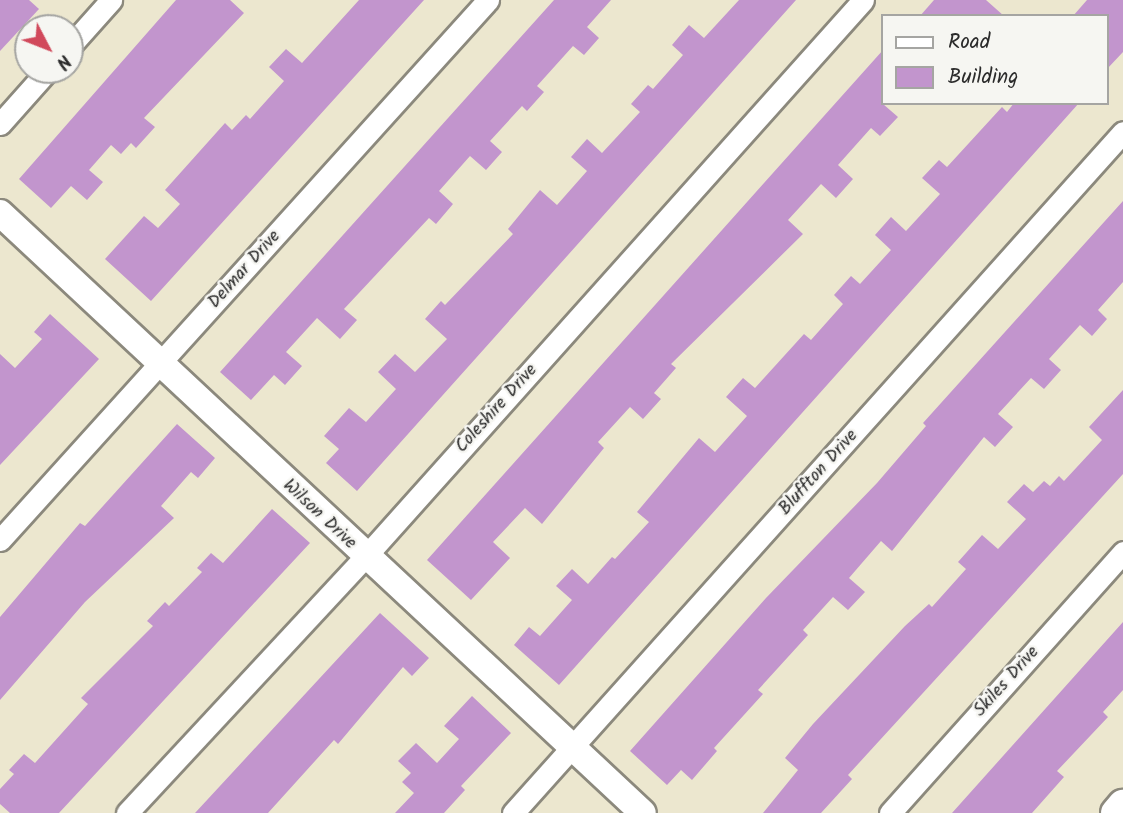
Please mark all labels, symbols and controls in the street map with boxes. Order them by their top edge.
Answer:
north arrow [14,14,84,84]
legend [881,14,1109,105]
text: Road [948,26,990,59]
text: N [48,47,78,76]
text: Building [948,61,1018,94]
street label: Delmar Drive [204,227,286,313]
street label: Coleshire Drive [452,360,542,458]
street label: Bluffton Drive [775,426,863,520]
street label: Wilson Drive [278,475,360,555]
street label: Skiles Drive [970,642,1044,722]

